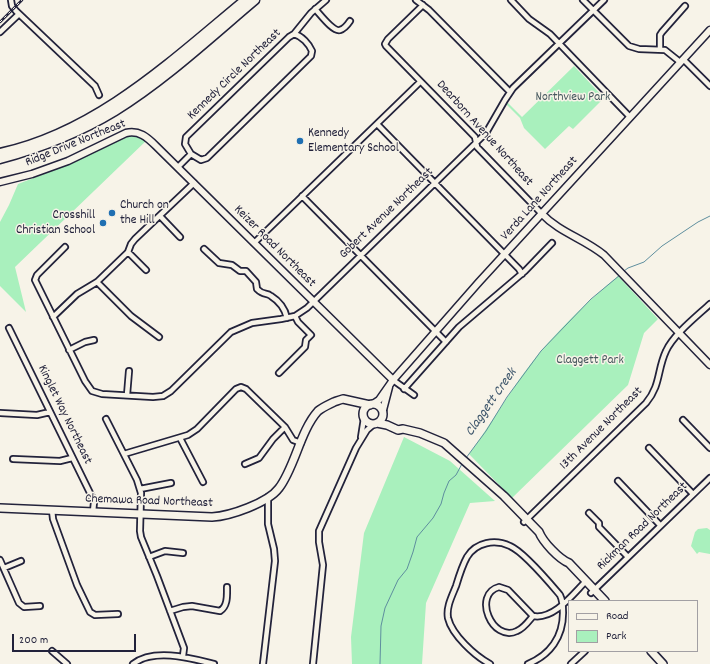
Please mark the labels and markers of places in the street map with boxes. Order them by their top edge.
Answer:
place label: Kennedy Elementary School [308,126,399,157]
marker: Kennedy Elementary School [295,136,305,146]
place label: Church on the Hill [120,198,169,229]
place label: Crosshill Christian School [16,208,95,239]
marker: Church on the Hill [107,208,117,218]
marker: Crosshill Christian School [98,218,108,228]

